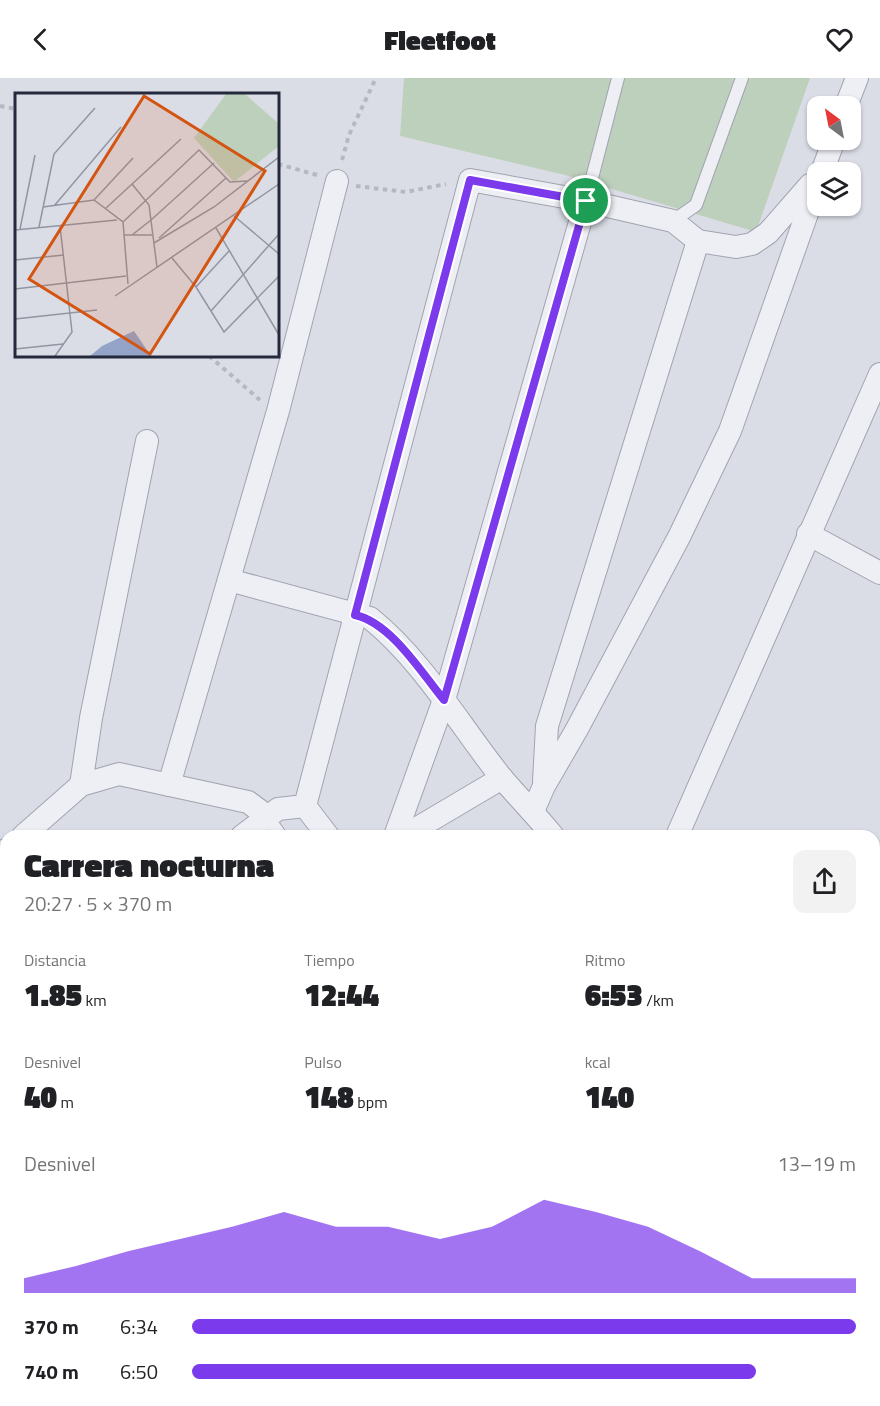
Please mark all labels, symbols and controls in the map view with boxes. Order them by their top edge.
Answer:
text: Fleetfoot [384,19,496,60]
icon: back [24,23,57,56]
icon: heart [823,23,856,56]
inset map [15,93,279,357]
north arrow [807,96,861,150]
map controls [807,96,861,216]
button: layers [807,162,861,216]
pin [560,175,611,226]
icon: arrive [569,184,602,217]
text: Carrera nocturna [24,840,274,890]
button: share [793,850,856,913]
text: 20:27 · 5 × 370 m [24,888,172,919]
text: Distancia [24,948,86,972]
text: Tiempo [304,948,355,972]
text: Ritmo [585,948,625,972]
text: 1.85 [24,972,82,1018]
text: 12:44 [304,972,379,1018]
text: 6:53 [585,972,643,1018]
text: km [82,988,107,1012]
text: /km [643,988,674,1012]
text: Desnivel [24,1050,81,1074]
text: Pulso [304,1050,342,1074]
text: kcal [585,1050,611,1074]
text: 40 [24,1074,57,1120]
text: 148 [304,1074,354,1120]
text: 140 [585,1074,634,1120]
text: m [57,1090,74,1114]
text: bpm [354,1090,388,1114]
text: Desnivel [24,1148,96,1179]
text: 13–19 m [777,1148,856,1179]
text: 370 m [24,1311,79,1342]
text: 6:34 [120,1311,158,1342]
text: 740 m [24,1356,79,1387]
text: 6:50 [120,1356,158,1387]

